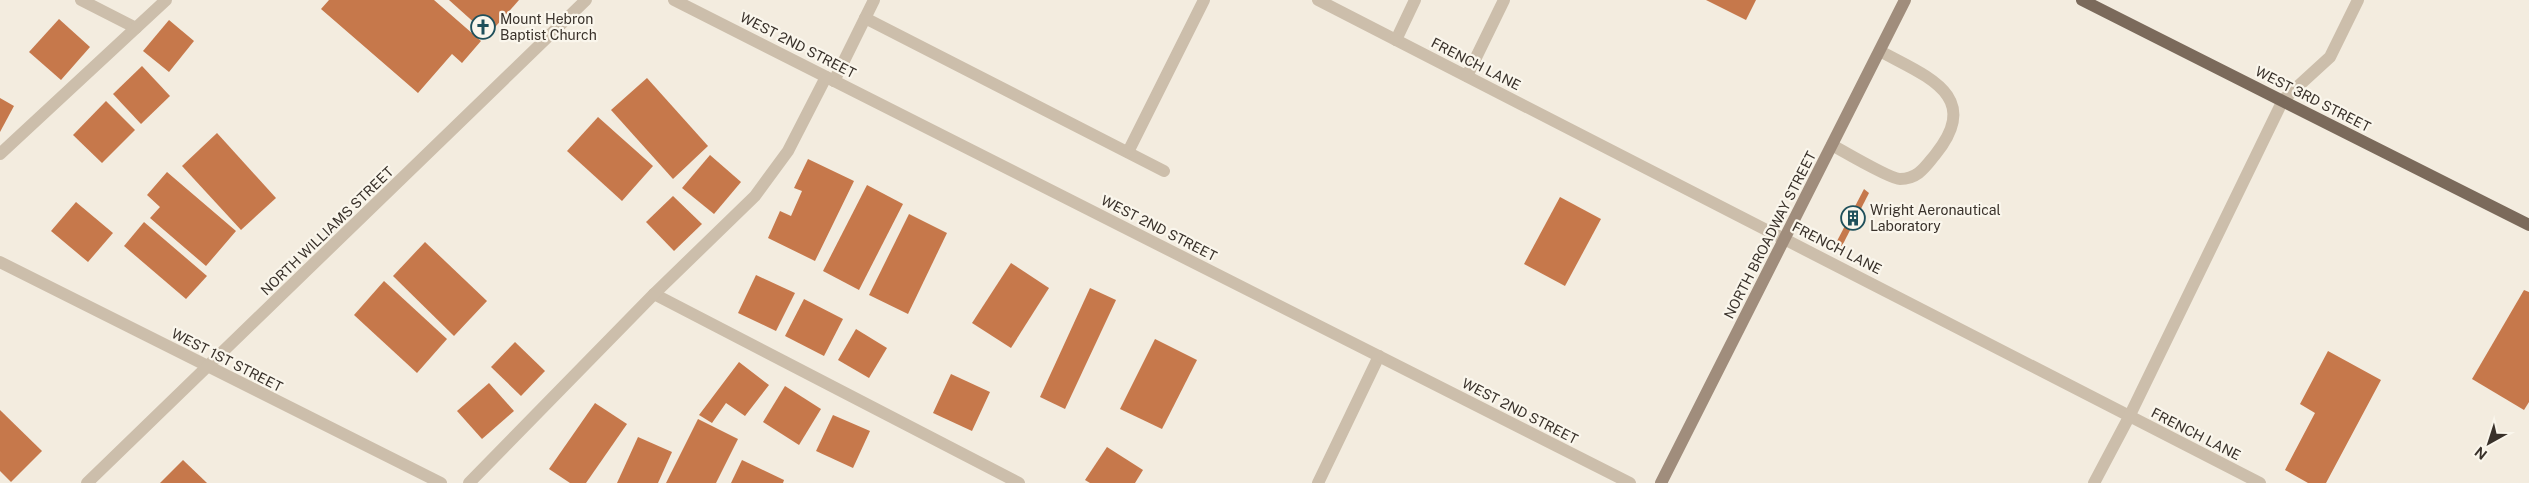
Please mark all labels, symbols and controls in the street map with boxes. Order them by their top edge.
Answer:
street label: WEST 2ND STREET [737,9,859,81]
place label: Mount Hebron Baptist Church [500,11,597,43]
church icon: Mount Hebron Baptist Church [470,14,496,40]
street label: FRENCH LANE [1429,35,1523,93]
street label: WEST 3RD STREET [2253,63,2373,135]
street label: NORTH BROADWAY STREET [1721,149,1819,321]
street label: NORTH WILLIAMS STREET [258,163,396,299]
street label: WEST 2ND STREET [1098,192,1220,264]
place label: Wright Aeronautical Laboratory [1870,202,2001,234]
building icon: Wright Aeronautical Laboratory [1840,205,1866,231]
street label: FRENCH LANE [1790,219,1884,277]
street label: WEST 1ST STREET [169,325,285,395]
street label: WEST 2ND STREET [1459,375,1581,447]
street label: FRENCH LANE [2149,405,2243,463]
north arrow [2464,418,2514,468]
text: N [2472,443,2490,463]

